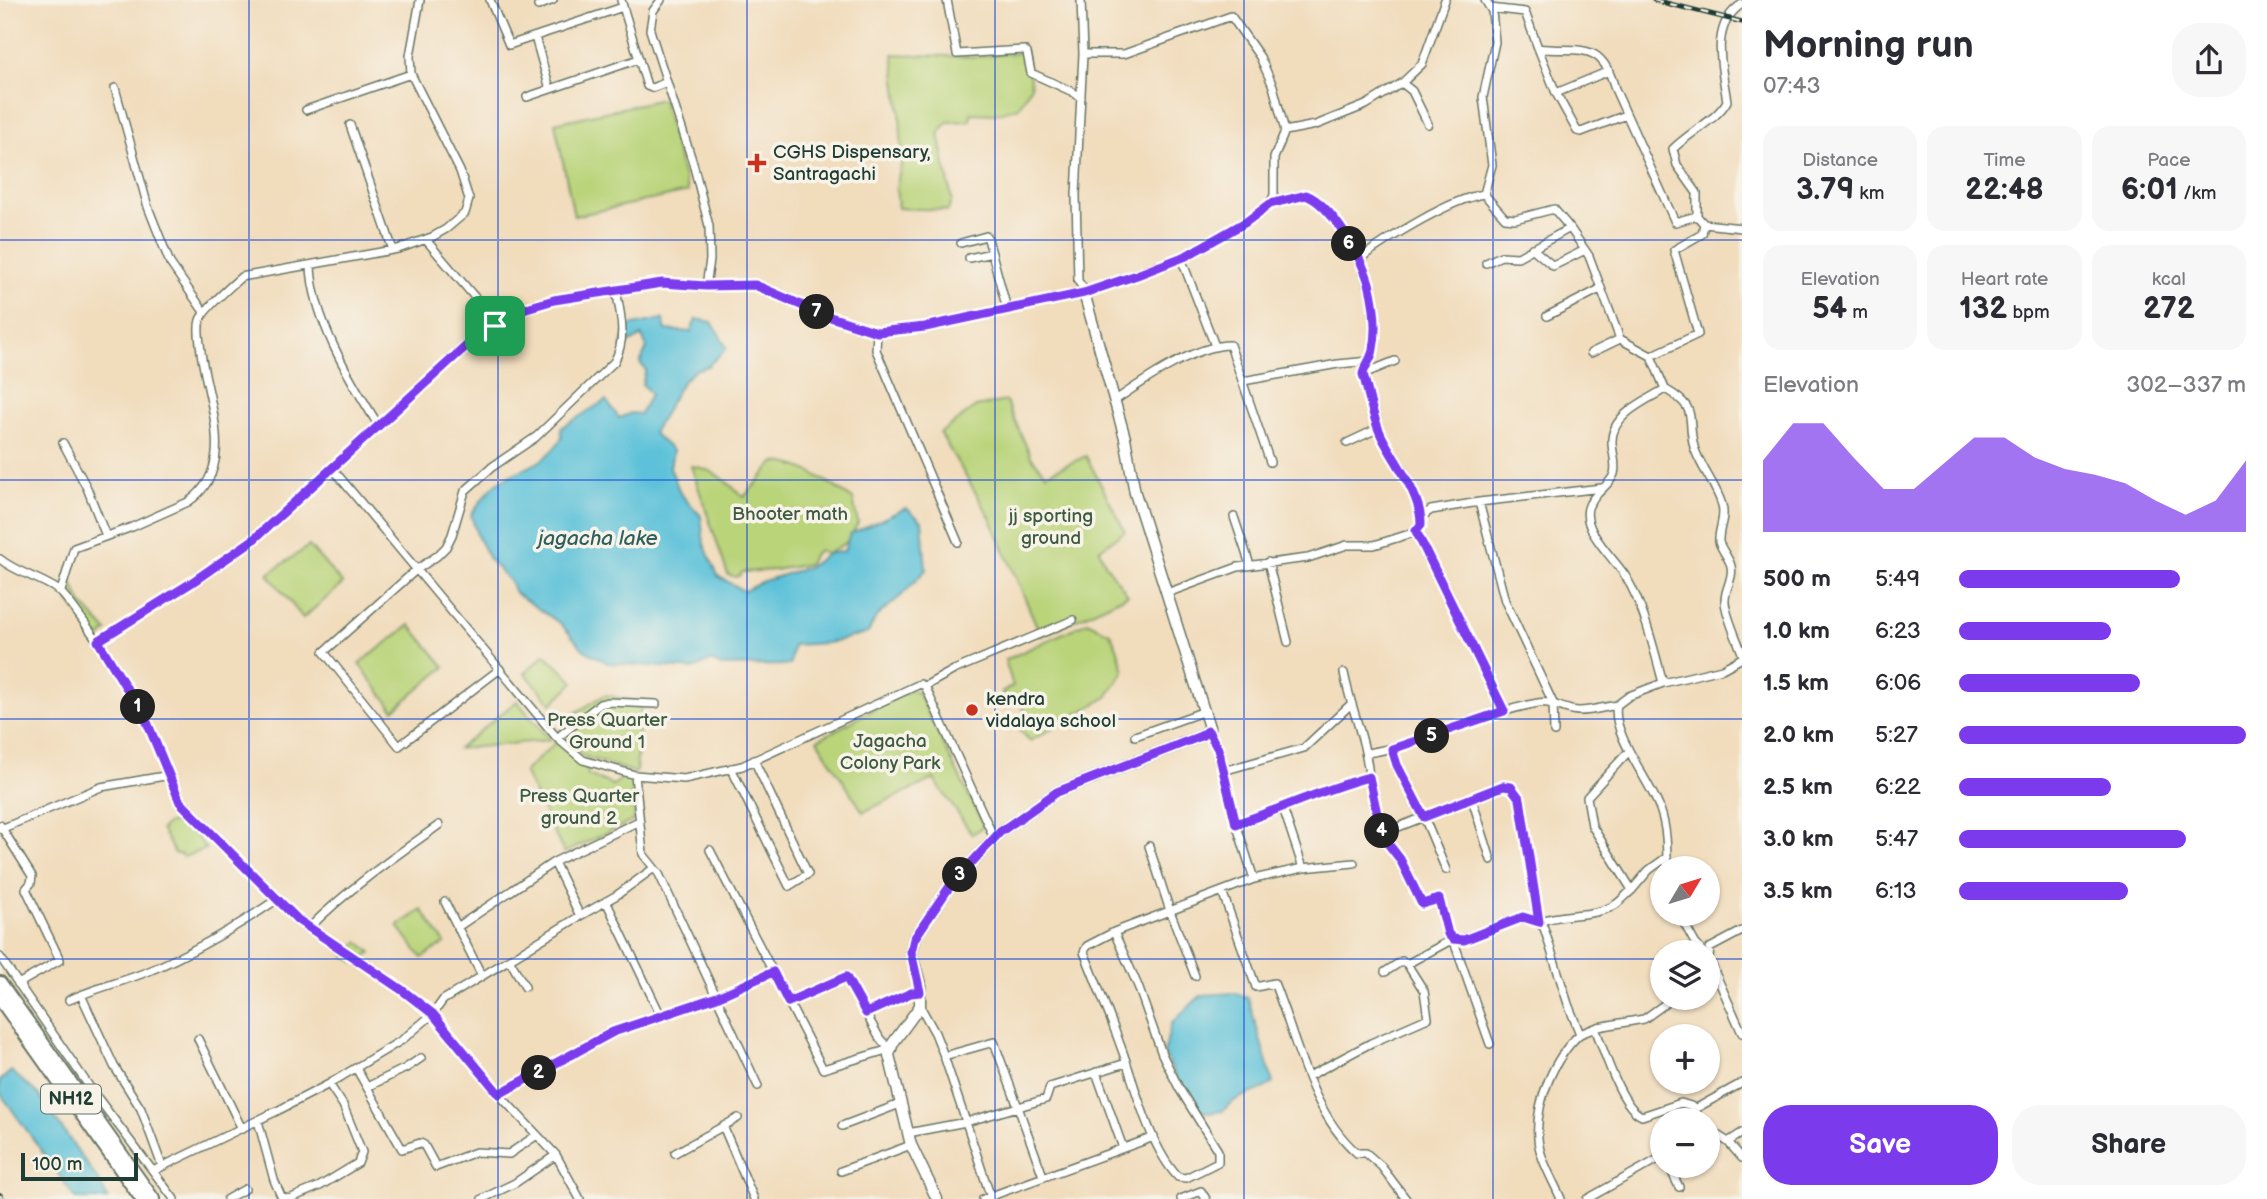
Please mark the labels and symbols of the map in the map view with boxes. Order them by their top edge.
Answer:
place label: CGHS Dispensary, Santragachi [773,141,930,186]
marker: CGHS Dispensary, Santragachi [747,153,767,173]
pin: 6 [1332,226,1366,262]
pin: 7 [800,294,834,330]
pin [465,296,525,356]
park label: Bhooter math [732,503,848,526]
park label: jj sporting ground [1008,505,1093,550]
water label: jagacha lake [535,526,658,551]
place label: kendra vidalaya school [985,688,1116,733]
pin: 1 [120,690,156,724]
marker: kendra vidalaya school [964,702,980,718]
park label: Press Quarter Ground 1 [547,709,668,754]
pin: 5 [1414,718,1450,754]
park label: Jagacha Colony Park [840,730,941,775]
park label: Press Quarter ground 2 [519,785,640,830]
pin: 4 [1364,814,1400,848]
north arrow [1650,856,1720,926]
pin: 3 [942,858,978,892]
pin: 2 [522,1056,556,1090]
road number: NH12 [41,1084,101,1114]
scale bar [21,1150,138,1182]

